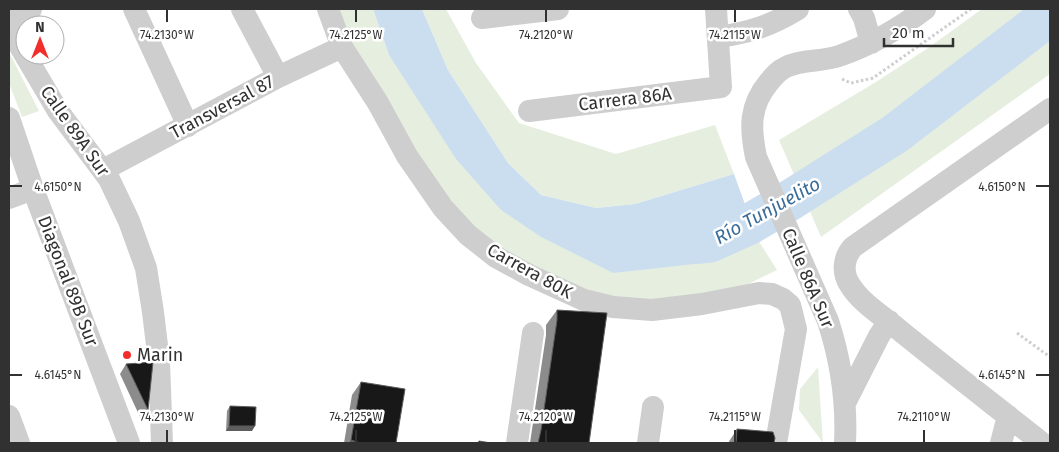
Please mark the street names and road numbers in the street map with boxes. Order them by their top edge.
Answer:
street label: Transversal 87 [166,70,278,144]
street label: Calle 89A Sur [36,81,114,181]
street label: Carrera 86A [577,82,673,116]
street label: Diagonal 89B Sur [33,213,103,349]
street label: Calle 86A Sur [777,225,839,331]
street label: Carrera 80K [483,239,577,304]

